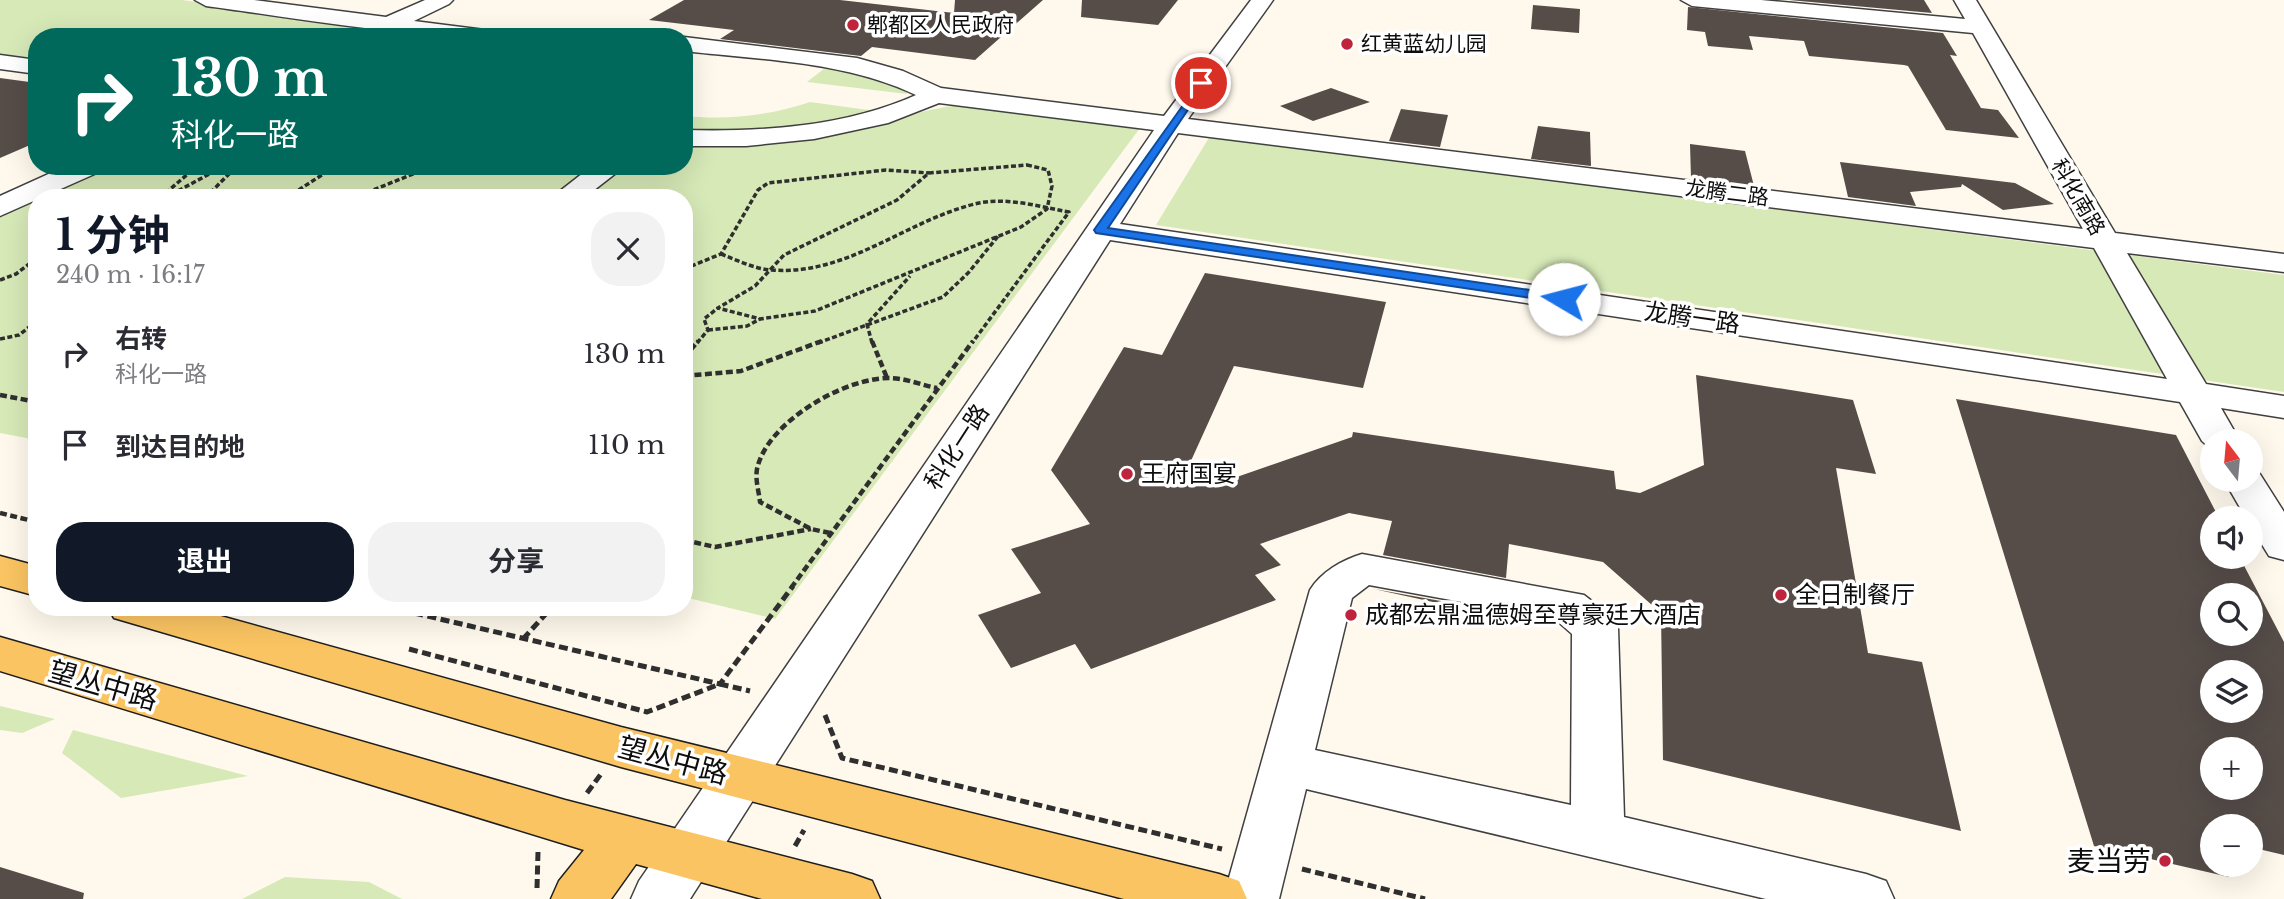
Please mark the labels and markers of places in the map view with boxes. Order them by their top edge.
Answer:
place label: 郫都区人民政府 [867,12,1014,38]
marker: 郫都区人民政府 [845,17,861,33]
place label: 红黄蓝幼儿园 [1361,31,1487,57]
marker: 红黄蓝幼儿园 [1339,36,1355,52]
pin [1171,53,1231,113]
place label: 王府国宴 [1141,459,1237,488]
marker: 王府国宴 [1119,466,1135,482]
place label: 全日制餐厅 [1795,580,1915,609]
marker: 全日制餐厅 [1773,587,1789,603]
place label: 成都宏鼎温德姆至尊豪廷大酒店 [1365,600,1701,629]
marker: 成都宏鼎温德姆至尊豪廷大酒店 [1343,607,1359,623]
place label: 麦当劳 [2067,844,2151,879]
marker: 麦当劳 [2157,853,2173,869]

